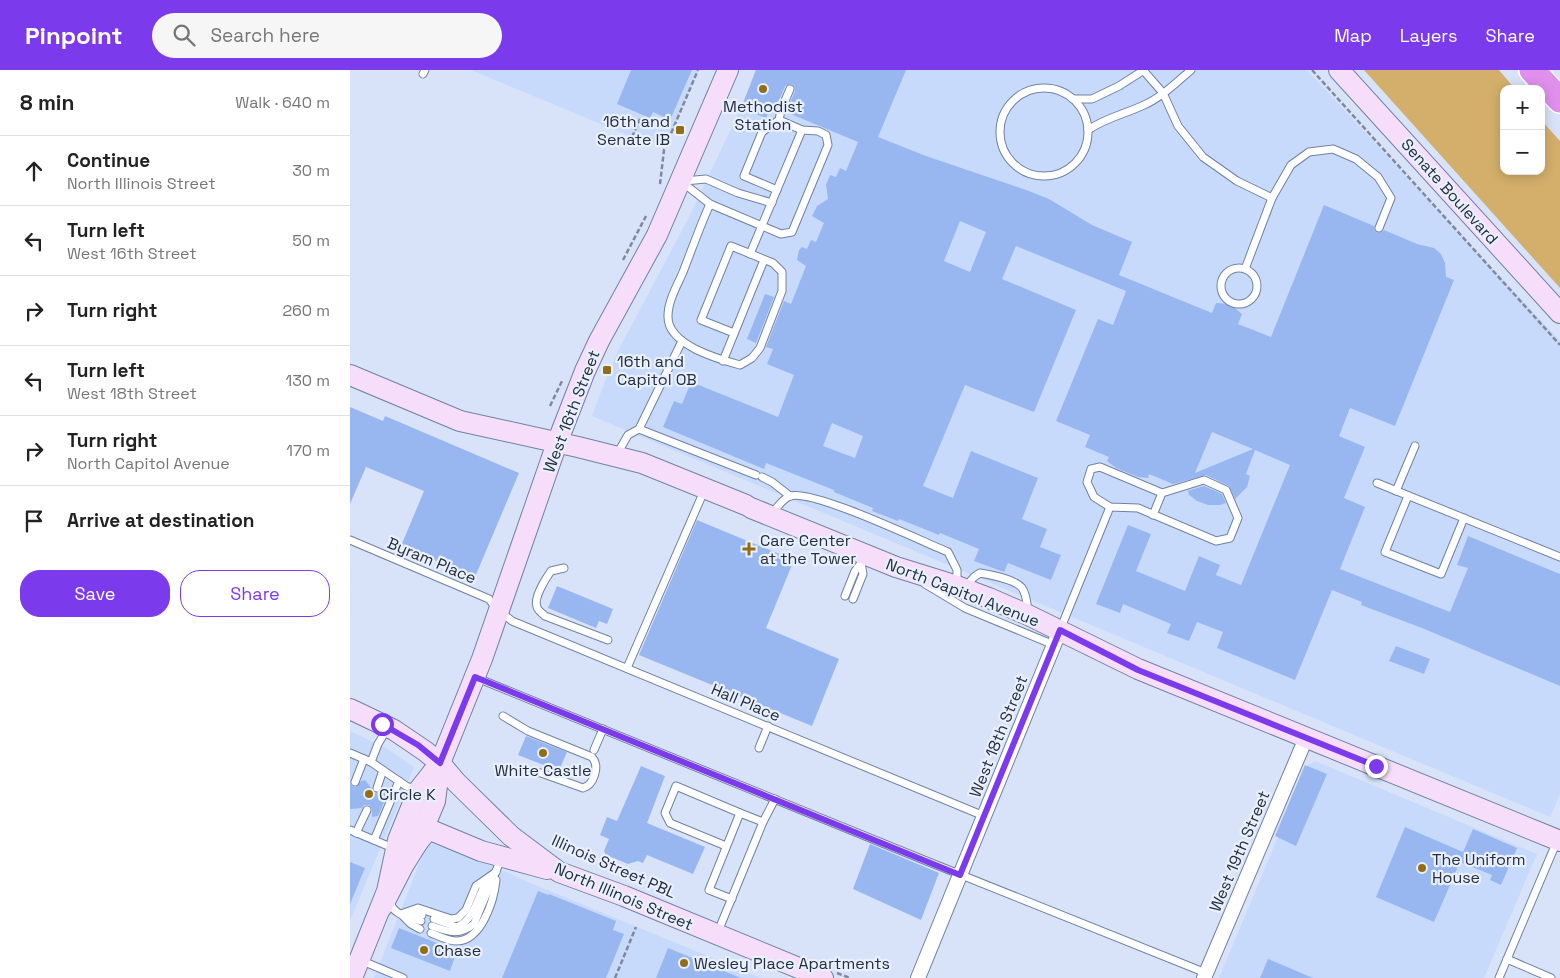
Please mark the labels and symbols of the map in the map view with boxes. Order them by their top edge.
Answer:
marker: Methodist Station [757,83,769,95]
place label: Methodist Station [723,96,803,135]
place label: 16th and Senate IB [597,111,670,150]
marker: 16th and Senate IB [674,124,686,136]
street label: Senate Boulevard [1397,134,1503,249]
street label: West 16th Street [538,347,604,475]
place label: 16th and Capitol OB [617,351,697,390]
marker: 16th and Capitol OB [601,364,613,376]
place label: Care Center at the Tower [760,530,856,569]
street label: Byram Place [384,532,480,589]
marker: Care Center at the Tower [742,542,756,556]
street label: North Capitol Avenue [883,553,1043,631]
street label: West 18th Street [964,672,1033,800]
street label: Hall Place [708,678,784,726]
route start [371,713,394,736]
marker: White Castle [537,747,549,759]
route end [1365,755,1388,778]
place label: White Castle [495,760,591,781]
place label: Circle K [379,784,436,805]
street label: West 19th Street [1204,787,1274,915]
marker: Circle K [363,788,375,800]
street label: Illinois Street PBL [548,830,679,903]
place label: The Uniform House [1432,849,1526,888]
street label: North Illinois Street [551,858,696,935]
marker: The Uniform House [1416,862,1428,874]
place label: Chase [434,940,481,961]
marker: Chase [418,944,430,956]
place label: Wesley Place Apartments [694,953,890,974]
marker: Wesley Place Apartments [678,957,690,969]

